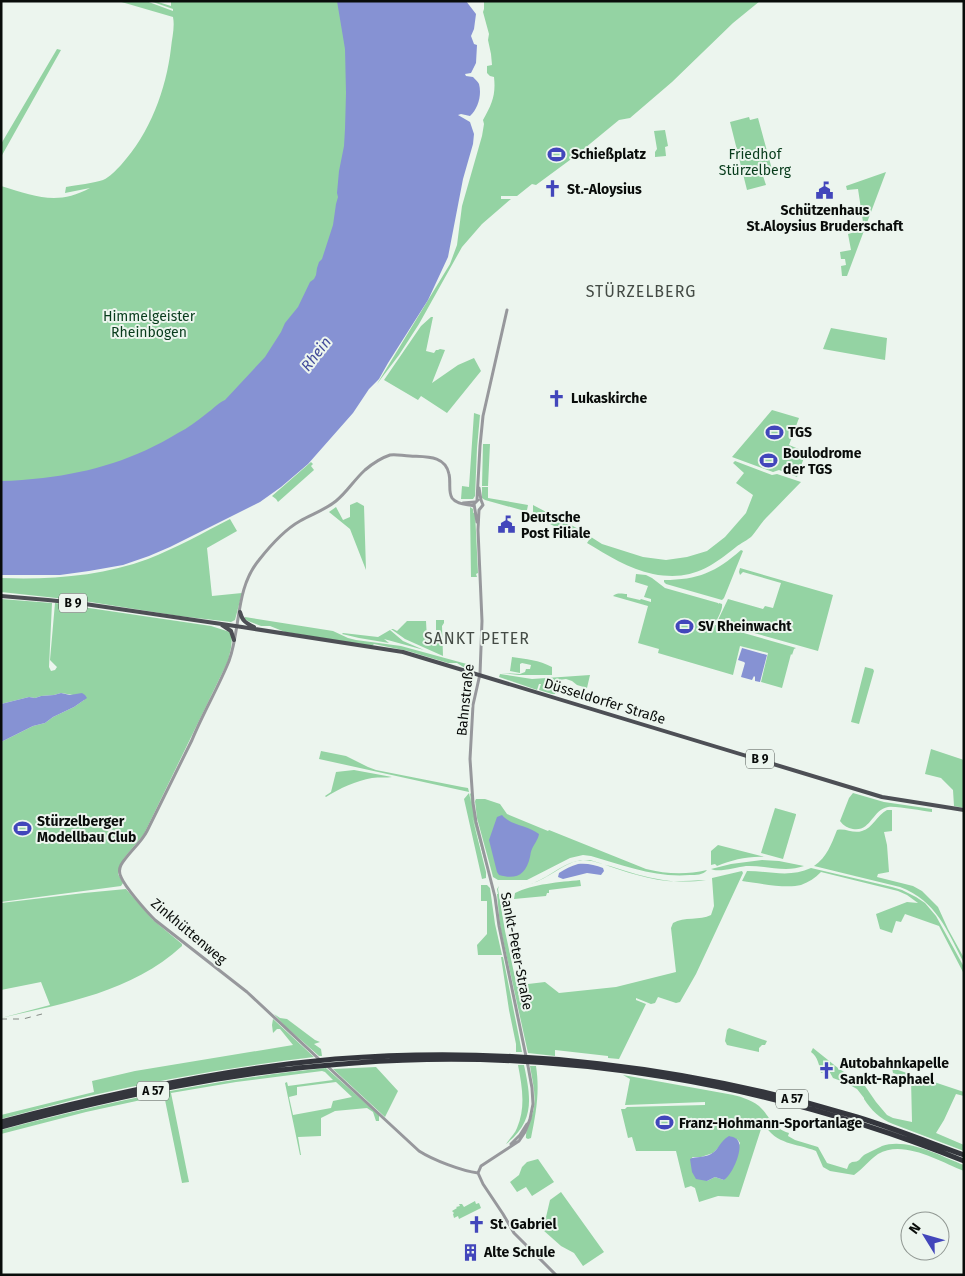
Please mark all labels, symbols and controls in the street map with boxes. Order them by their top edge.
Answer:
sports icon: Schießplatz [547,144,567,164]
place label: Schießplatz [571,146,646,163]
park label: Friedhof Stürzelberg [719,146,792,179]
church icon: St.-Aloysius [543,179,563,199]
public building icon: Schützenhaus St.Aloysius Bruderschaft [815,180,835,200]
place label: St.-Aloysius [567,181,642,198]
place label: Schützenhaus St.Aloysius Bruderschaft [747,202,904,235]
district label: STÜRZELBERG [586,282,696,301]
park label: Himmelgeister Rheinbogen [103,308,196,341]
water label: Rhein [297,333,335,375]
church icon: Lukaskirche [547,388,567,408]
place label: Lukaskirche [571,390,647,407]
sports icon: TGS [764,422,784,442]
place label: TGS [788,424,812,441]
place label: Boulodrome der TGS [783,445,862,478]
sports icon: Boulodrome der TGS [759,451,779,471]
place label: Deutsche Post Filiale [521,509,591,542]
public building icon: Deutsche Post Filiale [497,515,517,535]
road number: B 9 [59,594,87,612]
sports icon: SV Rheinwacht [674,616,694,636]
place label: SV Rheinwacht [698,618,792,635]
district label: SANKT PETER [424,629,530,648]
street label: Bahnstraße [453,663,478,737]
street label: Düsseldorfer Straße [542,675,668,728]
road number: B 9 [746,750,774,769]
place label: Stürzelberger Modellbau Club [37,813,136,846]
sports icon: Stürzelberger Modellbau Club [13,819,33,839]
street label: Sankt-Peter-Straße [497,891,536,1011]
street label: Zinkhüttenweg [147,895,231,968]
place label: Autobahnkapelle Sankt-Raphael [839,1055,949,1088]
church icon: Autobahnkapelle Sankt-Raphael [816,1061,836,1081]
road number: A 57 [137,1082,169,1100]
road number: A 57 [776,1090,808,1108]
sports icon: Franz-Hohmann-Sportanlage [655,1113,675,1133]
place label: Franz-Hohmann-Sportanlage [679,1115,862,1132]
north arrow [900,1211,950,1261]
church icon: St. Gabriel [466,1214,486,1234]
place label: St. Gabriel [490,1216,558,1233]
text: N [905,1220,925,1237]
building icon: Alte Schule [460,1242,480,1262]
place label: Alte Schule [483,1244,556,1261]

